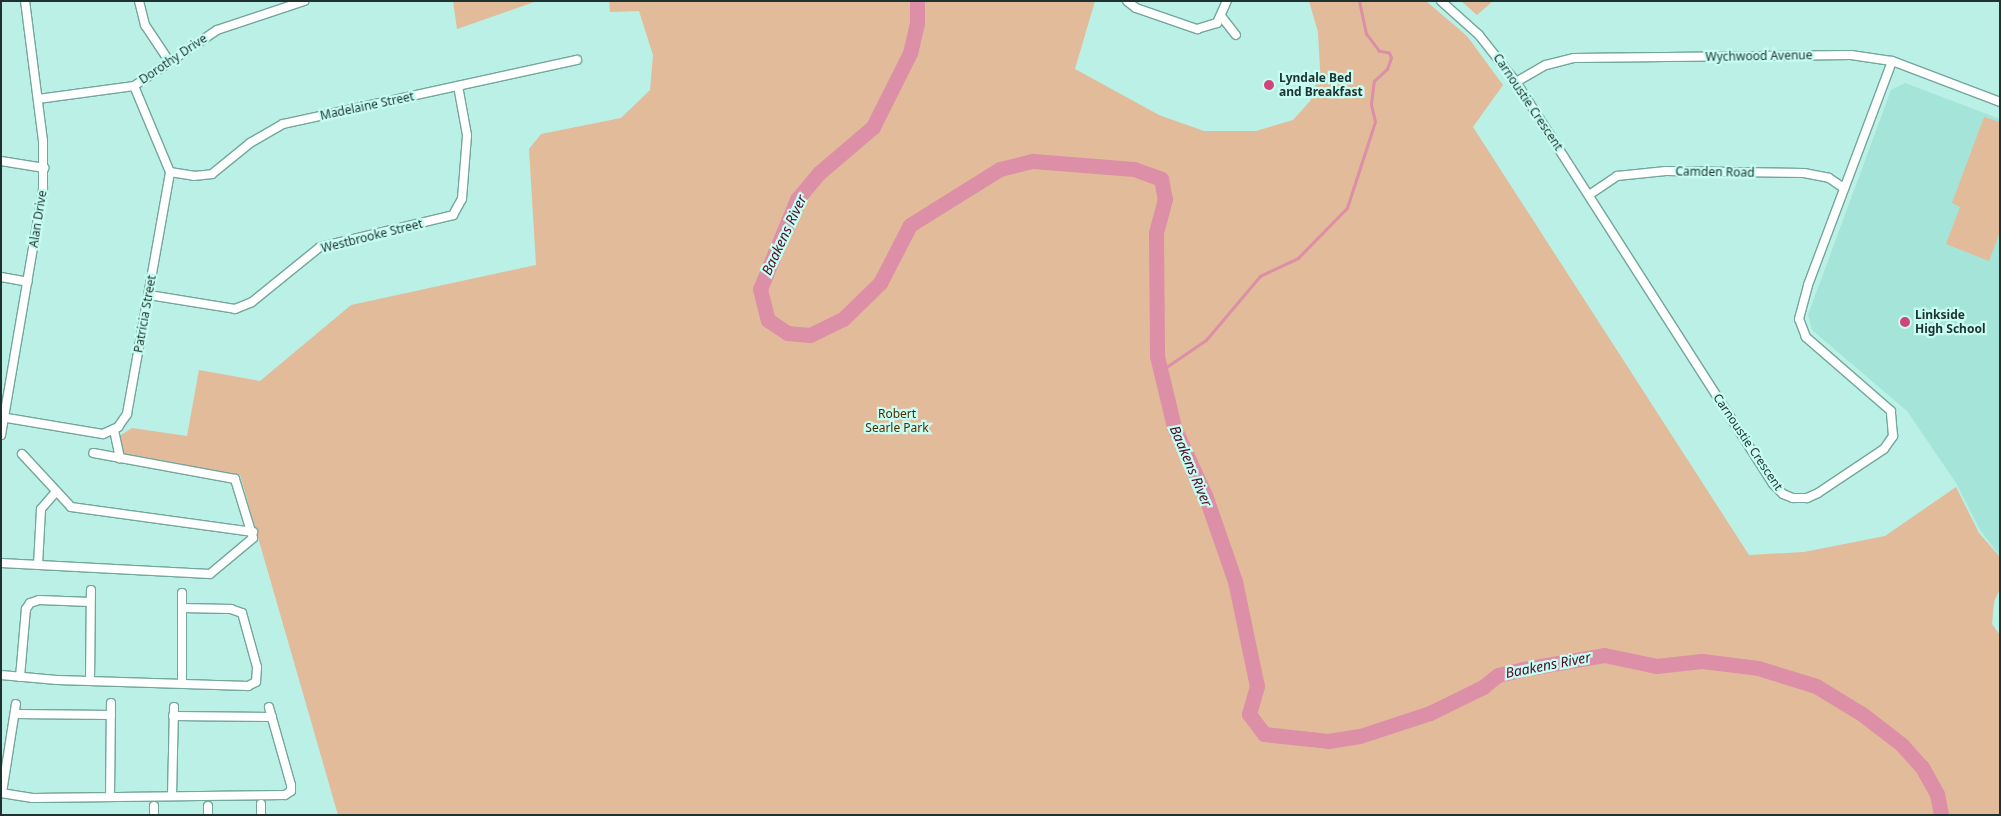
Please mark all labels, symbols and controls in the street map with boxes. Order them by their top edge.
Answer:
street label: Dorothy Drive [136,31,210,87]
street label: Wychwood Avenue [1705,48,1813,64]
street label: Carnoustie Crescent [1490,51,1566,153]
place label: Lyndale Bed and Breakfast [1279,71,1363,99]
marker: Lyndale Bed and Breakfast [1263,79,1275,91]
street label: Madelaine Street [319,89,415,123]
street label: Camden Road [1675,164,1755,180]
street label: Alan Drive [26,189,50,249]
water label: Baakens River [758,192,810,278]
street label: Westbrooke Street [320,216,424,256]
street label: Patricia Street [131,274,159,354]
place label: Linkside High School [1915,308,1985,336]
marker: Linkside High School [1899,316,1911,328]
street label: Carnoustie Crescent [1710,391,1786,493]
park label: Robert Searle Park [865,407,929,435]
water label: Baakens River [1166,423,1216,509]
water label: Baakens River [1504,649,1592,681]

